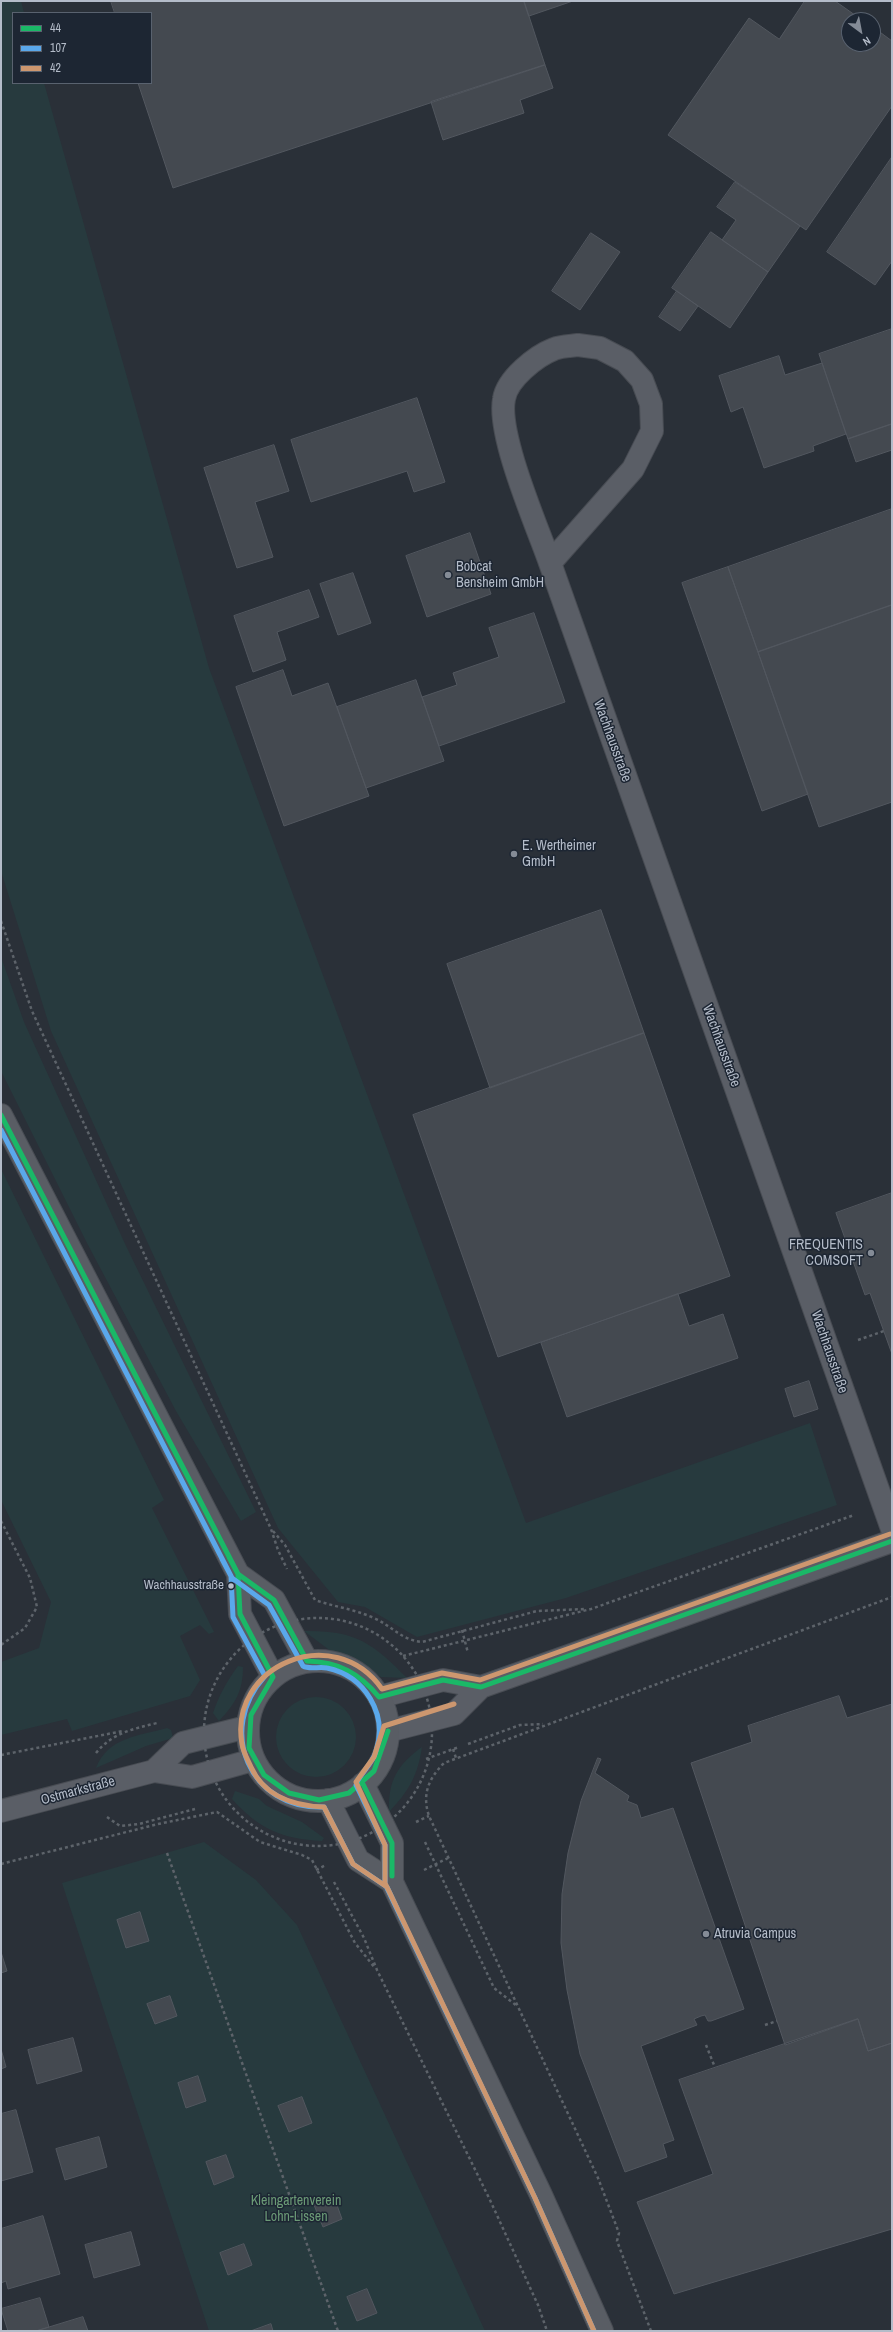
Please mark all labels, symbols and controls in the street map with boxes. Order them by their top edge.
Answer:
legend [12,12,152,84]
north arrow [841,12,881,52]
text: 44 [50,20,61,36]
text: N [860,34,873,49]
text: 107 [50,40,66,56]
text: 42 [50,60,61,76]
place label: Bobcat Bensheim GmbH [456,559,544,592]
marker: Bobcat Bensheim GmbH [443,570,453,580]
street label: Wachhausstraße [589,698,635,784]
place label: E. Wertheimer GmbH [522,838,596,870]
marker: E. Wertheimer GmbH [509,849,519,859]
street label: Wachhausstraße [698,1003,744,1089]
place label: FREQUENTIS COMSOFT [789,1237,863,1270]
marker: FREQUENTIS COMSOFT [866,1248,876,1258]
street label: Wachhausstraße [807,1308,851,1396]
place label: Wachhausstraße [144,1578,224,1594]
marker: Wachhausstraße [226,1581,236,1591]
street label: Ostmarkstraße [39,1773,117,1809]
place label: Atruvia Campus [714,1926,796,1942]
marker: Atruvia Campus [701,1929,711,1939]
park label: Kleingartenverein Lohn-Lissen [251,2193,341,2226]

